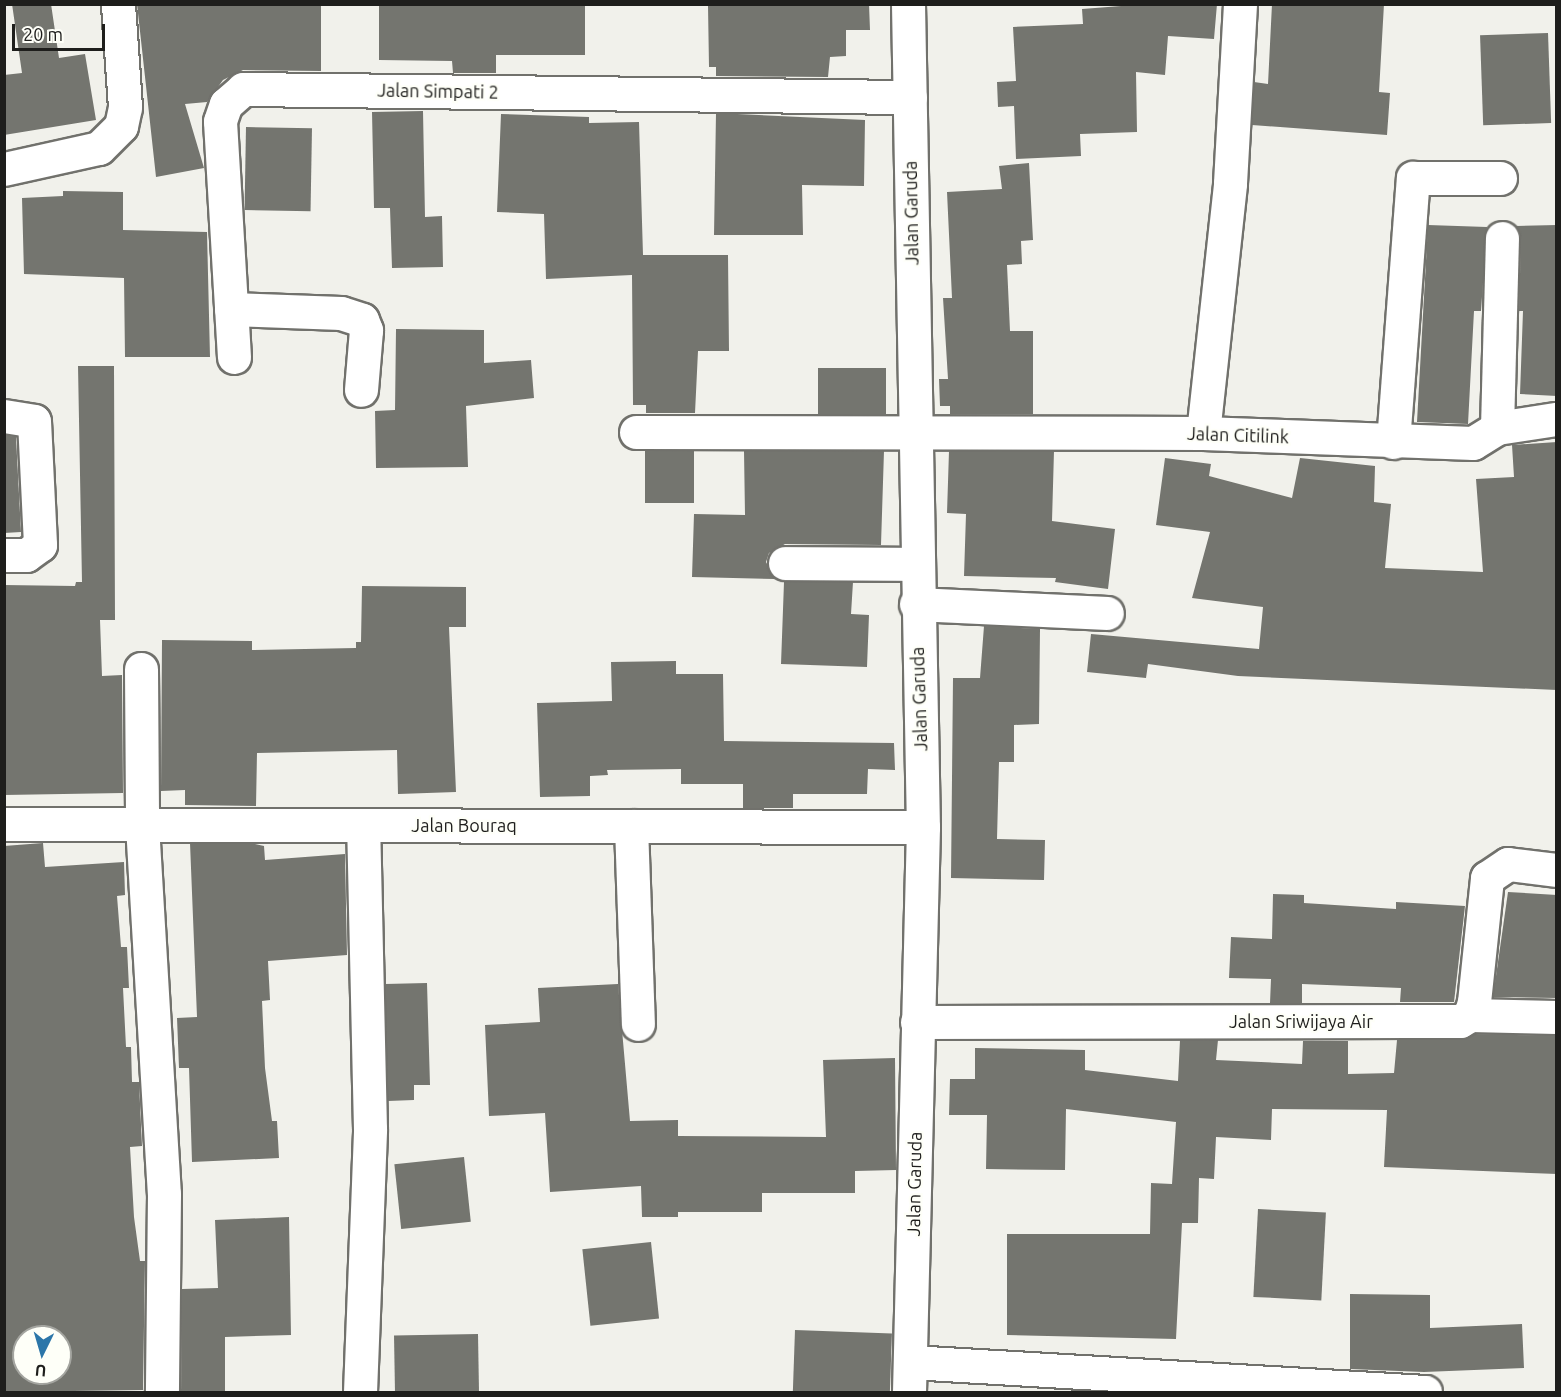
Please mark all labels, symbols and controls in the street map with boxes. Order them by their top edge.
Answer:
scale bar [15,12,108,50]
text: 20 m [23,24,63,44]
street label: Jalan Simpati 2 [377,79,499,103]
street label: Jalan Garuda [899,161,923,265]
street label: Jalan Citilink [1187,422,1289,448]
street label: Jalan Garuda [906,646,932,752]
street label: Jalan Bouraq [411,814,517,836]
street label: Jalan Sriwijaya Air [1229,1010,1373,1032]
street label: Jalan Garuda [902,1132,926,1236]
north arrow [12,1325,72,1385]
text: U [34,1361,47,1380]

